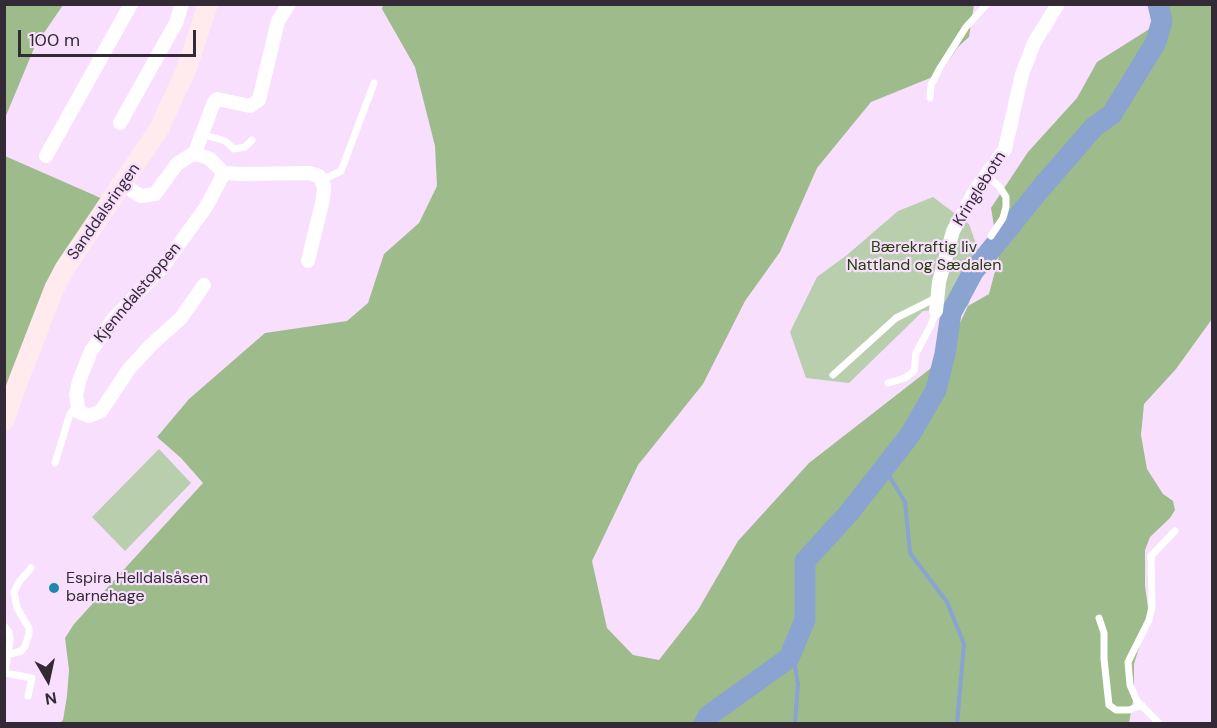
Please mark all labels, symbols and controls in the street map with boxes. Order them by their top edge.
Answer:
scale bar [21,18,200,56]
text: 100 m [29,28,80,52]
street label: Kringlebotn [949,148,1011,230]
street label: Sanddalsringen [64,160,144,264]
park label: Bærekraftig liv Nattland og Sædalen [847,238,1001,276]
street label: Kjenndalstoppen [91,239,185,347]
place label: Espira Helldalsåsen barnehage [66,569,208,607]
marker: Espira Helldalsåsen barnehage [47,581,61,595]
north arrow [18,650,78,710]
text: N [43,687,58,710]

